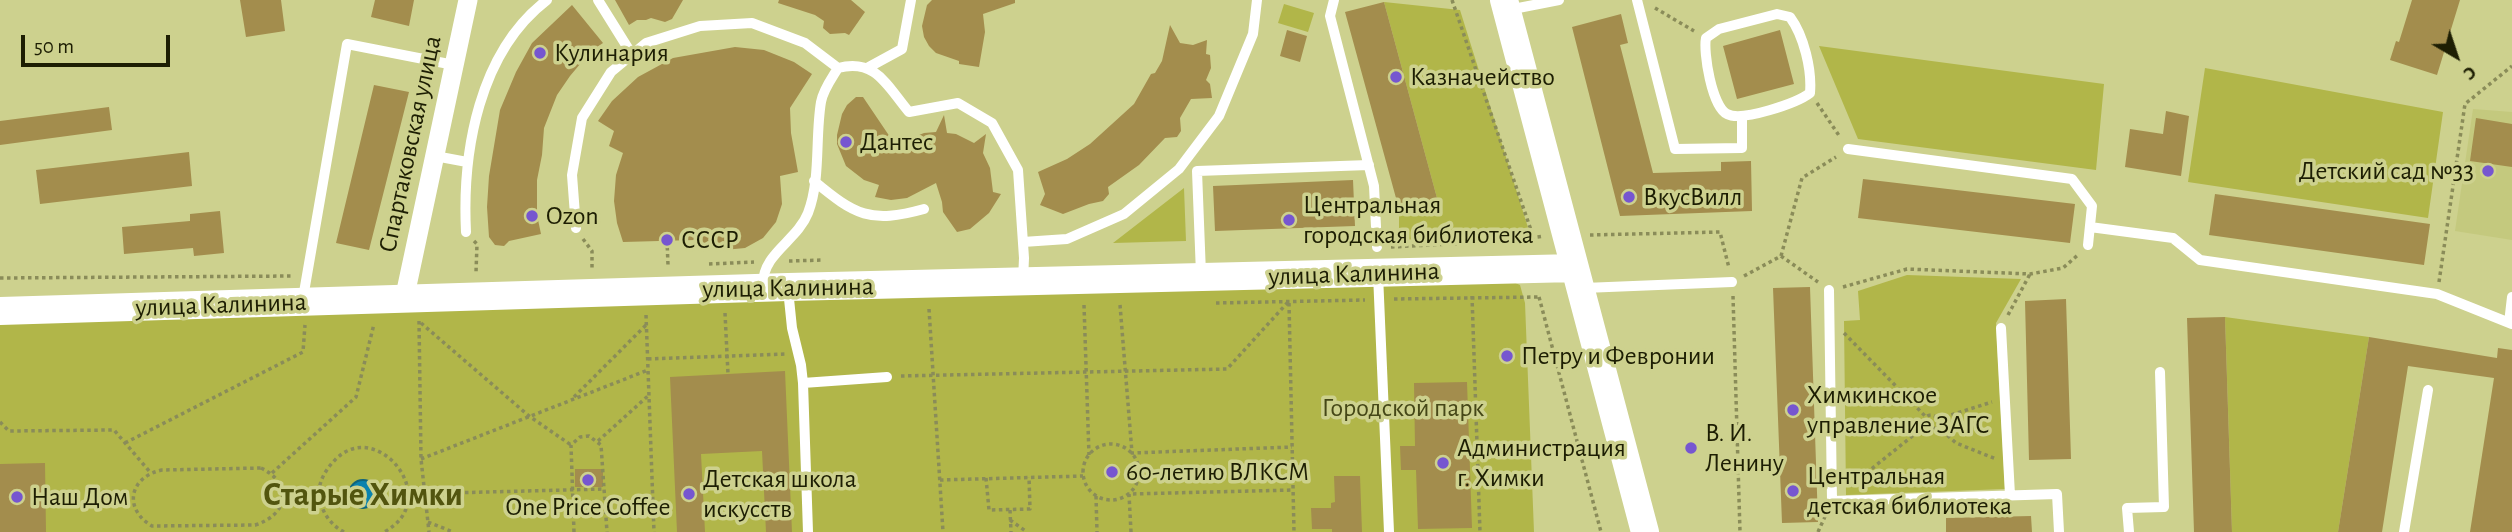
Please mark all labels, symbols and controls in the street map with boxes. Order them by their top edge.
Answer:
scale bar [24,21,173,65]
north arrow [2421,21,2491,91]
street label: Спартаковская улица [372,33,448,255]
text: 50 m [34,36,74,57]
place label: Кулинария [554,37,669,69]
marker: Кулинария [532,45,548,61]
place label: Казначейство [1410,61,1555,93]
text: С [2459,62,2480,83]
marker: Казначейство [1388,69,1404,85]
place label: Дантес [860,126,934,158]
marker: Дантес [838,134,854,150]
place label: Детский сад №33 [2299,155,2474,187]
marker: Детский сад №33 [2480,163,2496,179]
place label: ВкусВилл [1643,181,1742,213]
place label: Центральная городская библиотека [1303,189,1534,250]
marker: ВкусВилл [1621,189,1637,205]
place label: Ozon [546,200,599,232]
marker: Ozon [524,208,540,224]
marker: Центральная городская библиотека [1281,212,1297,228]
place label: СССР [681,224,739,256]
marker: СССР [659,232,675,248]
street label: улица Калинина [1268,255,1440,293]
street label: улица Калинина [702,271,874,305]
street label: улица Калинина [135,286,307,324]
place label: Петру и Февронии [1521,340,1715,372]
marker: Петру и Февронии [1499,348,1515,364]
place label: Химкинское управление ЗАГС [1807,379,1990,440]
park label: Городской парк [1322,392,1484,424]
marker: Химкинское управление ЗАГС [1785,402,1801,418]
place label: В. И. Ленину [1705,417,1784,478]
place label: Администрация г. Химки [1457,432,1626,494]
marker: В. И. Ленину [1683,440,1699,456]
marker: Администрация г. Химки [1435,455,1451,471]
place label: 60-летию ВЛКСМ [1126,456,1309,488]
place label: Центральная детская библиотека [1807,460,2012,522]
place label: Детская школа искусств [703,463,857,524]
marker: 60-летию ВЛКСМ [1104,464,1120,480]
marker: One Price Coffee [580,472,596,488]
district label: Старые Химки [263,475,463,515]
place label: Наш Дом [31,481,128,513]
marker: Центральная детская библиотека [1785,483,1801,499]
marker: Детская школа искусств [681,486,697,502]
marker: Наш Дом [9,489,25,505]
place label: One Price Coffee [506,491,670,523]

